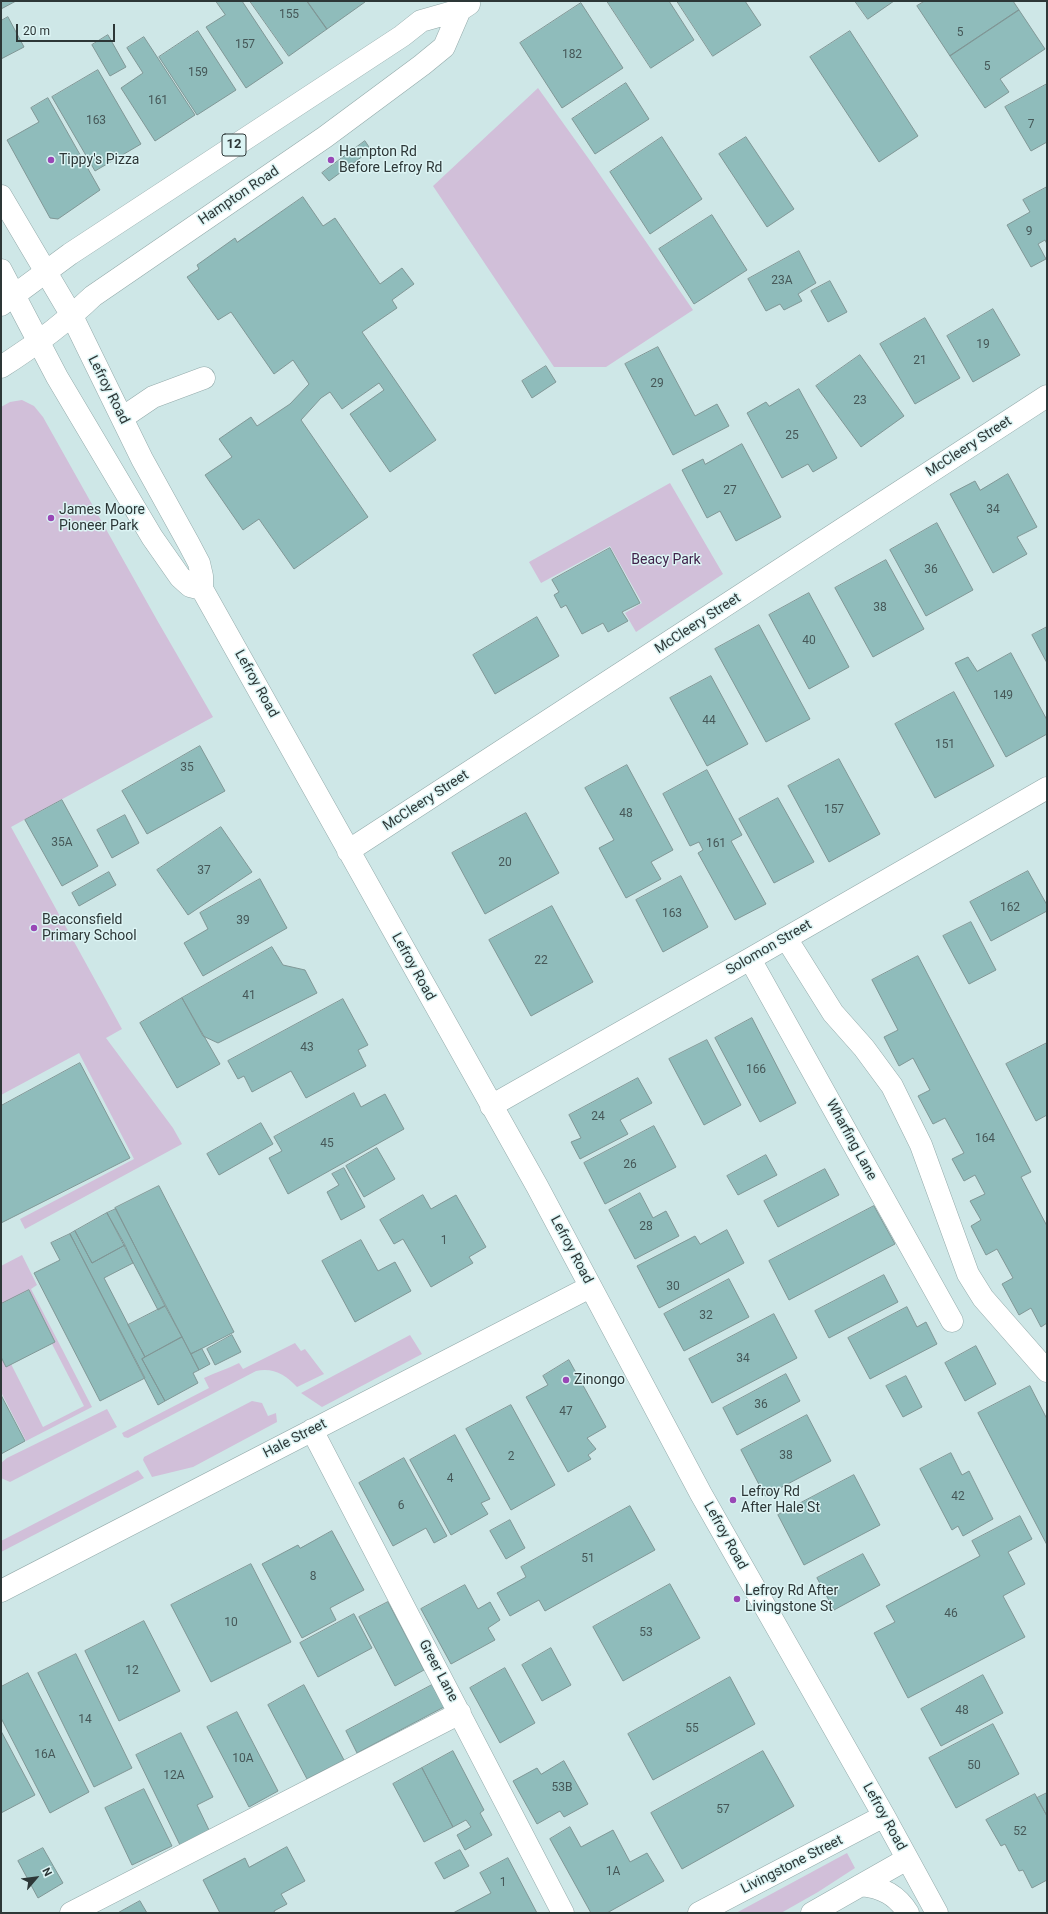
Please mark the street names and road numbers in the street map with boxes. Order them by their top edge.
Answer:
road number: 12 [222,134,246,156]
street label: Hampton Road [196,163,282,229]
street label: Lefroy Road [84,353,132,427]
street label: McCleery Street [923,413,1015,481]
street label: McCleery Street [652,590,744,658]
street label: Lefroy Road [231,647,281,721]
street label: McCleery Street [380,767,472,835]
street label: Solomon Street [723,917,815,979]
street label: Lefroy Road [388,930,438,1004]
street label: Wharfing Lane [822,1097,880,1183]
street label: Lefroy Road [546,1213,596,1287]
street label: Hale Street [261,1416,329,1462]
street label: Lefroy Road [700,1499,750,1573]
street label: Greer Lane [415,1637,461,1705]
street label: Lefroy Road [859,1780,909,1854]
street label: Livingstone Street [738,1832,846,1898]

